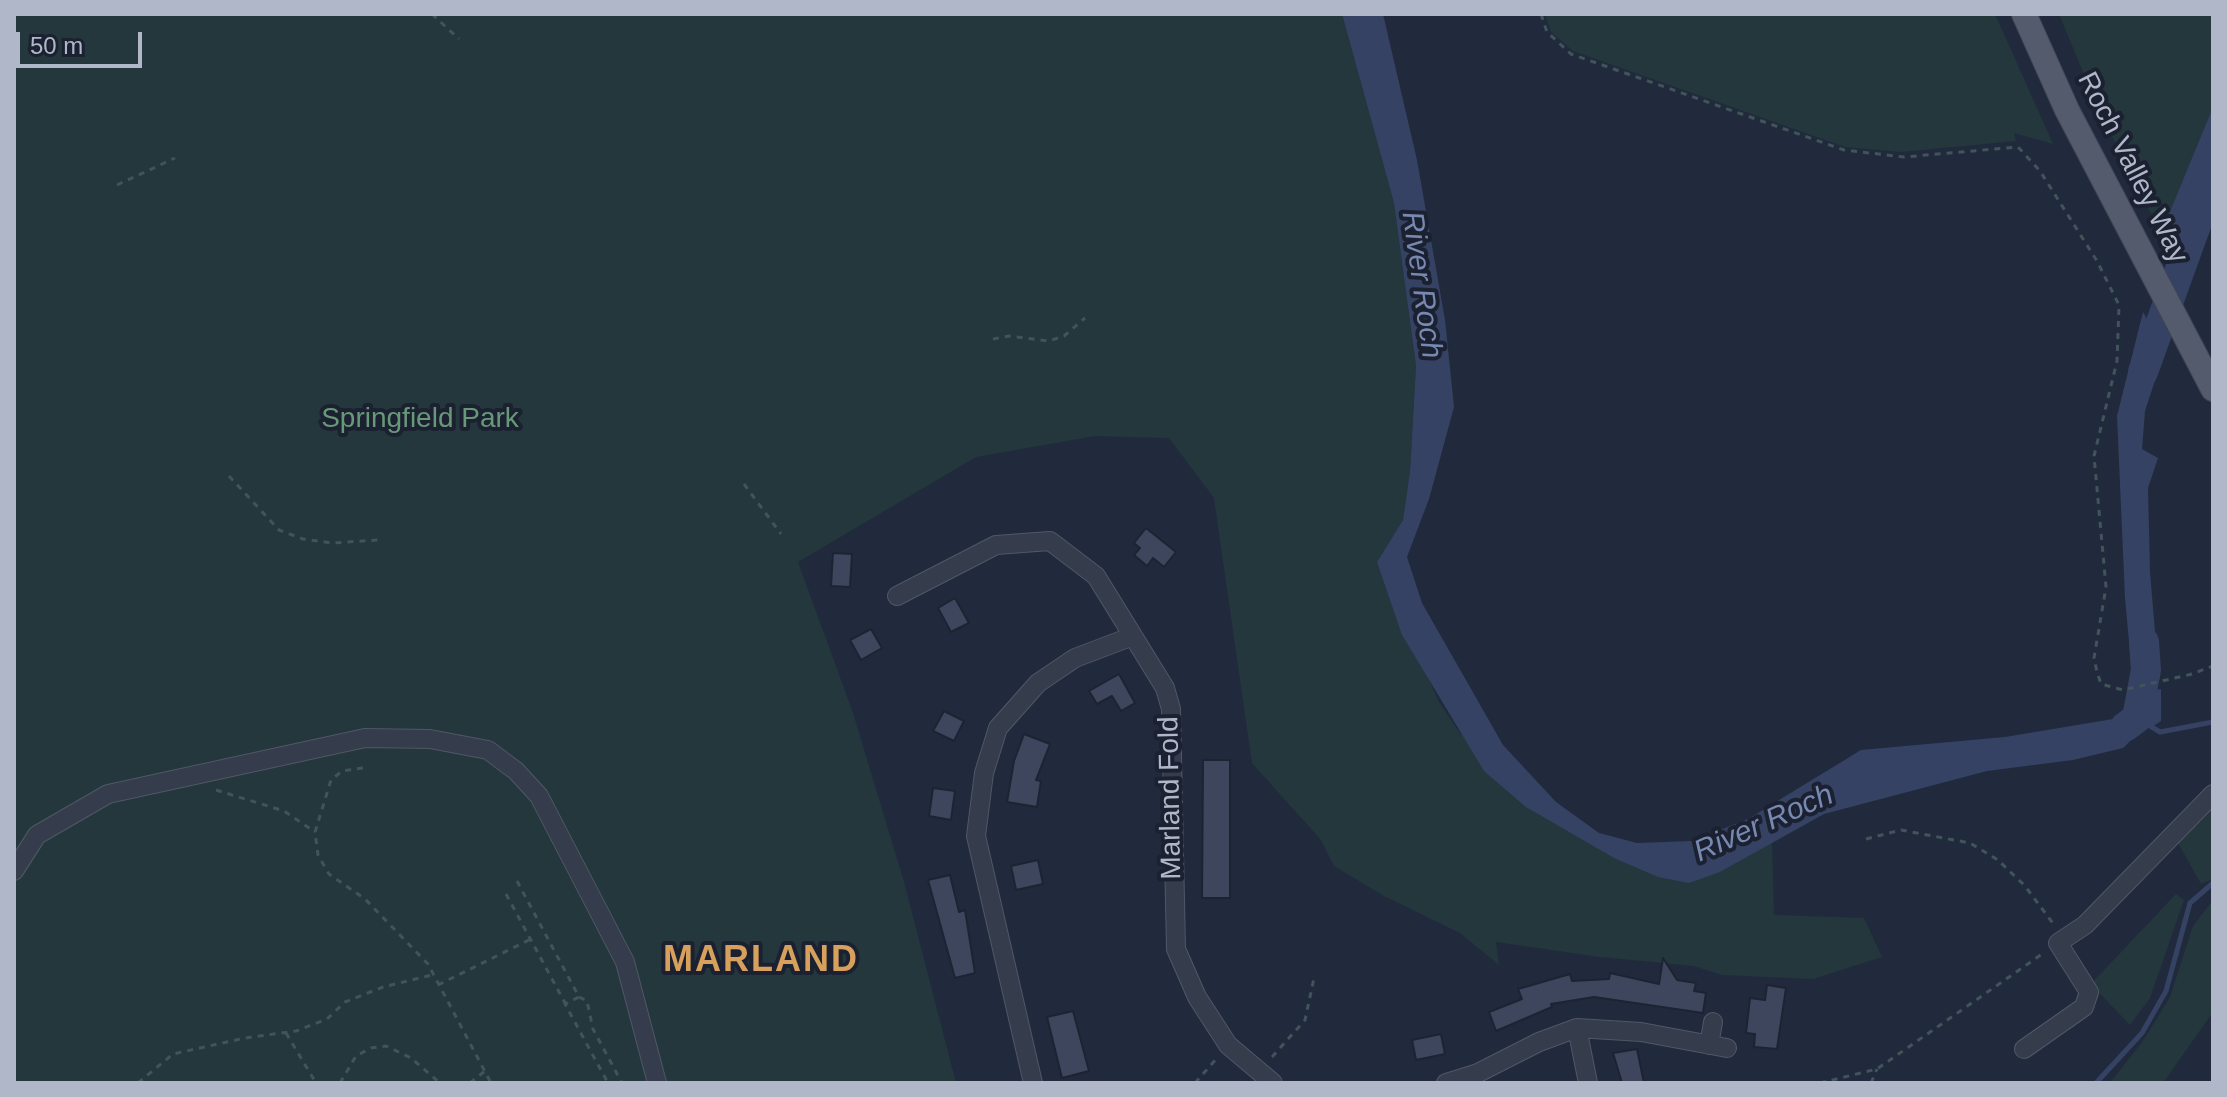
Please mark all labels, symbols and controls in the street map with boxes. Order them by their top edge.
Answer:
scale bar [20,16,146,66]
text: 50 m [30,32,83,59]
street label: Roch Valley Way [2069,67,2195,269]
water label: River Roch [1393,209,1449,361]
park label: Springfield Park [321,402,519,436]
street label: Marland Fold [1153,716,1189,880]
water label: River Roch [1689,777,1839,871]
district label: MARLAND [663,939,859,983]

